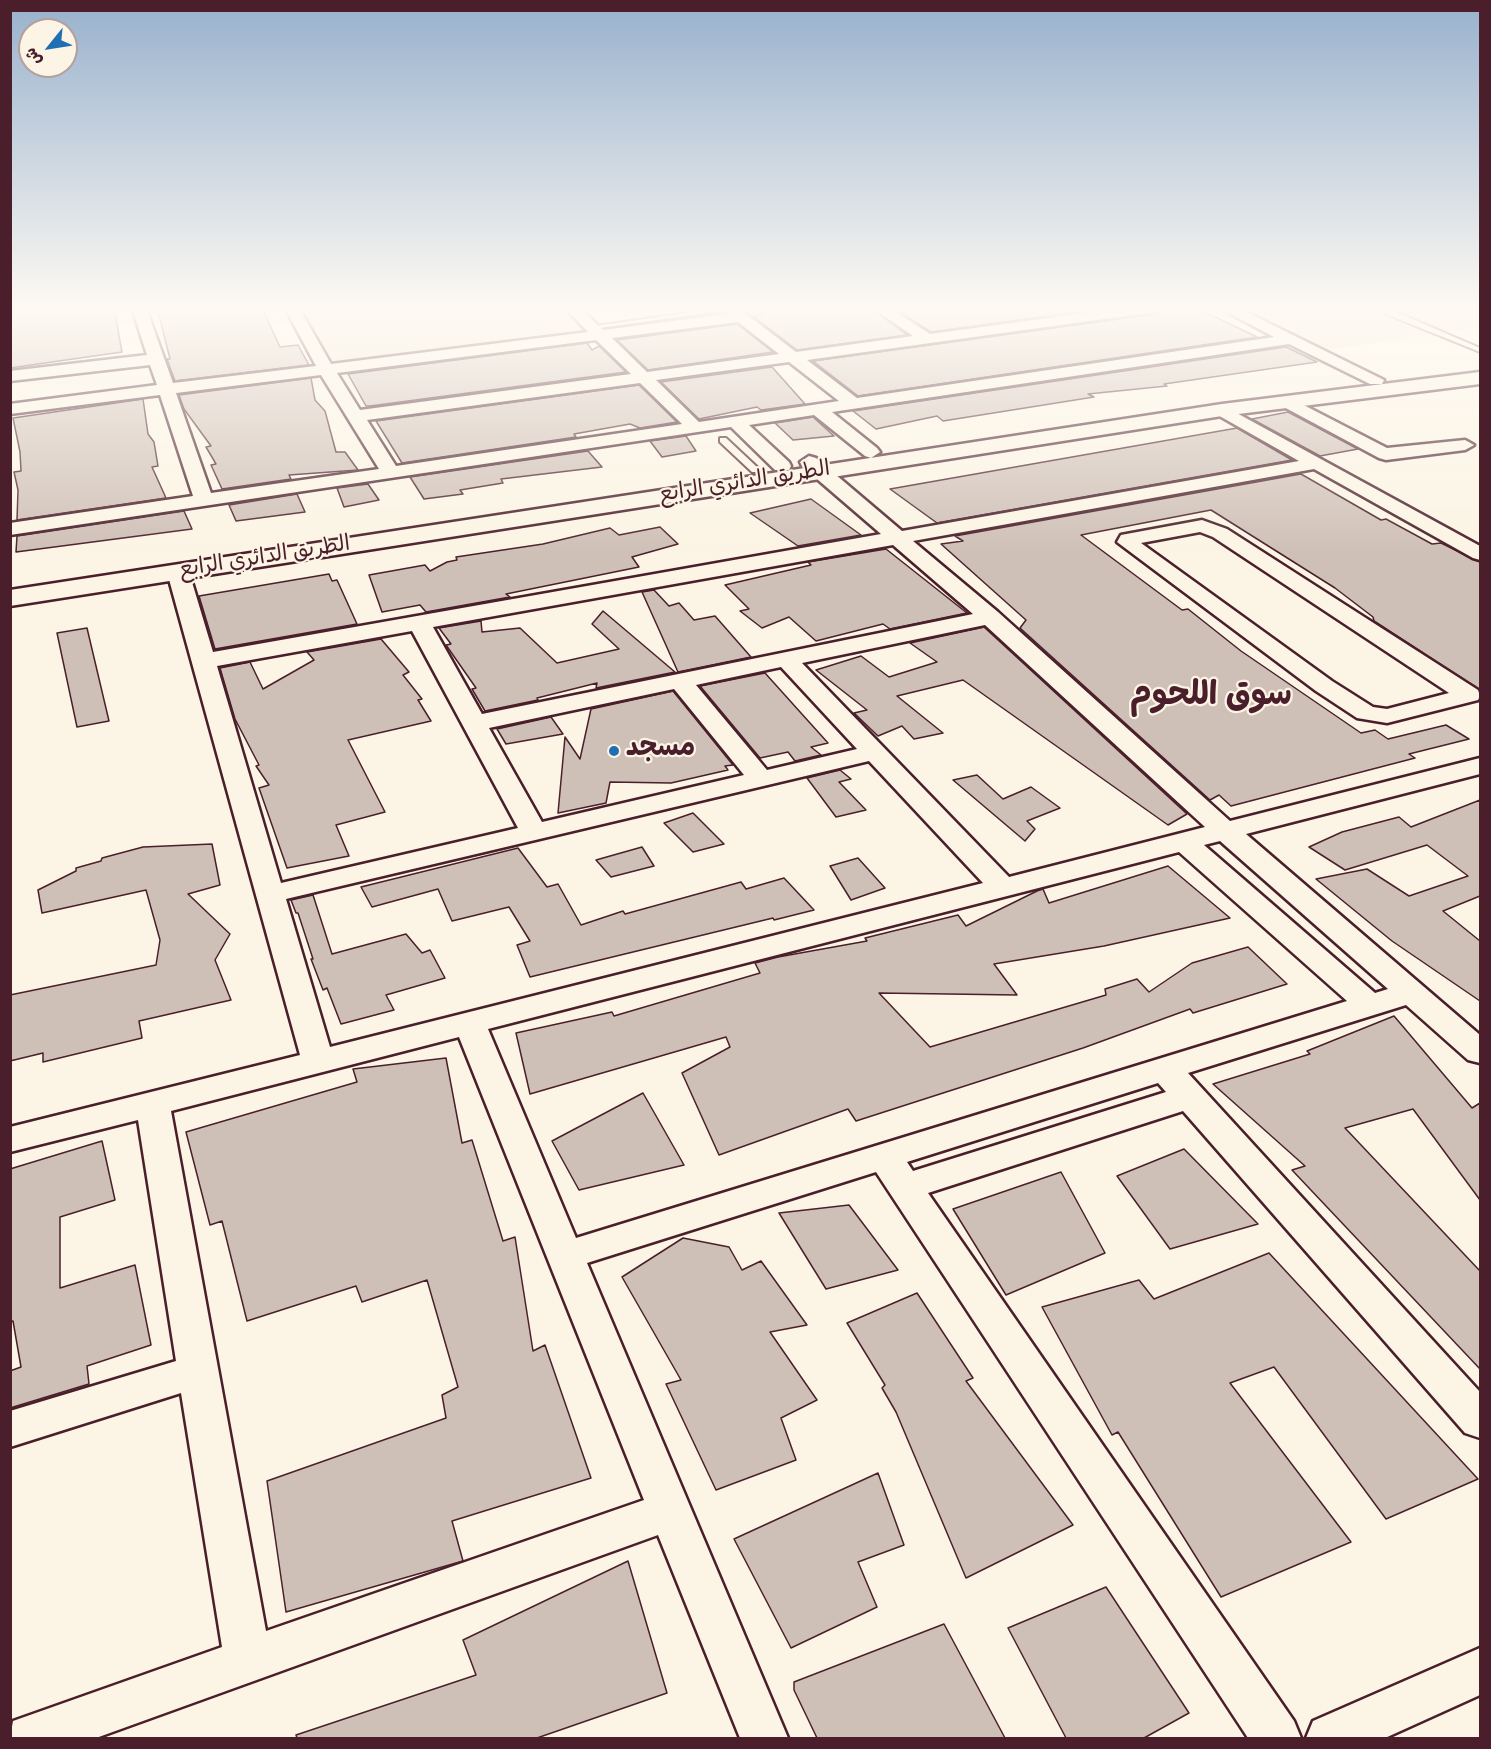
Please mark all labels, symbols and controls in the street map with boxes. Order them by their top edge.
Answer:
north arrow [18,18,78,78]
text: ش [19,42,49,70]
street label: الطريق الدائري الرابع [658,457,832,511]
street label: الطريق الدائري الرابع [178,532,352,586]
district label: سوق اللحوم [1130,679,1292,719]
place label: مسجد [626,735,695,767]
marker: مسجد [607,744,621,758]

